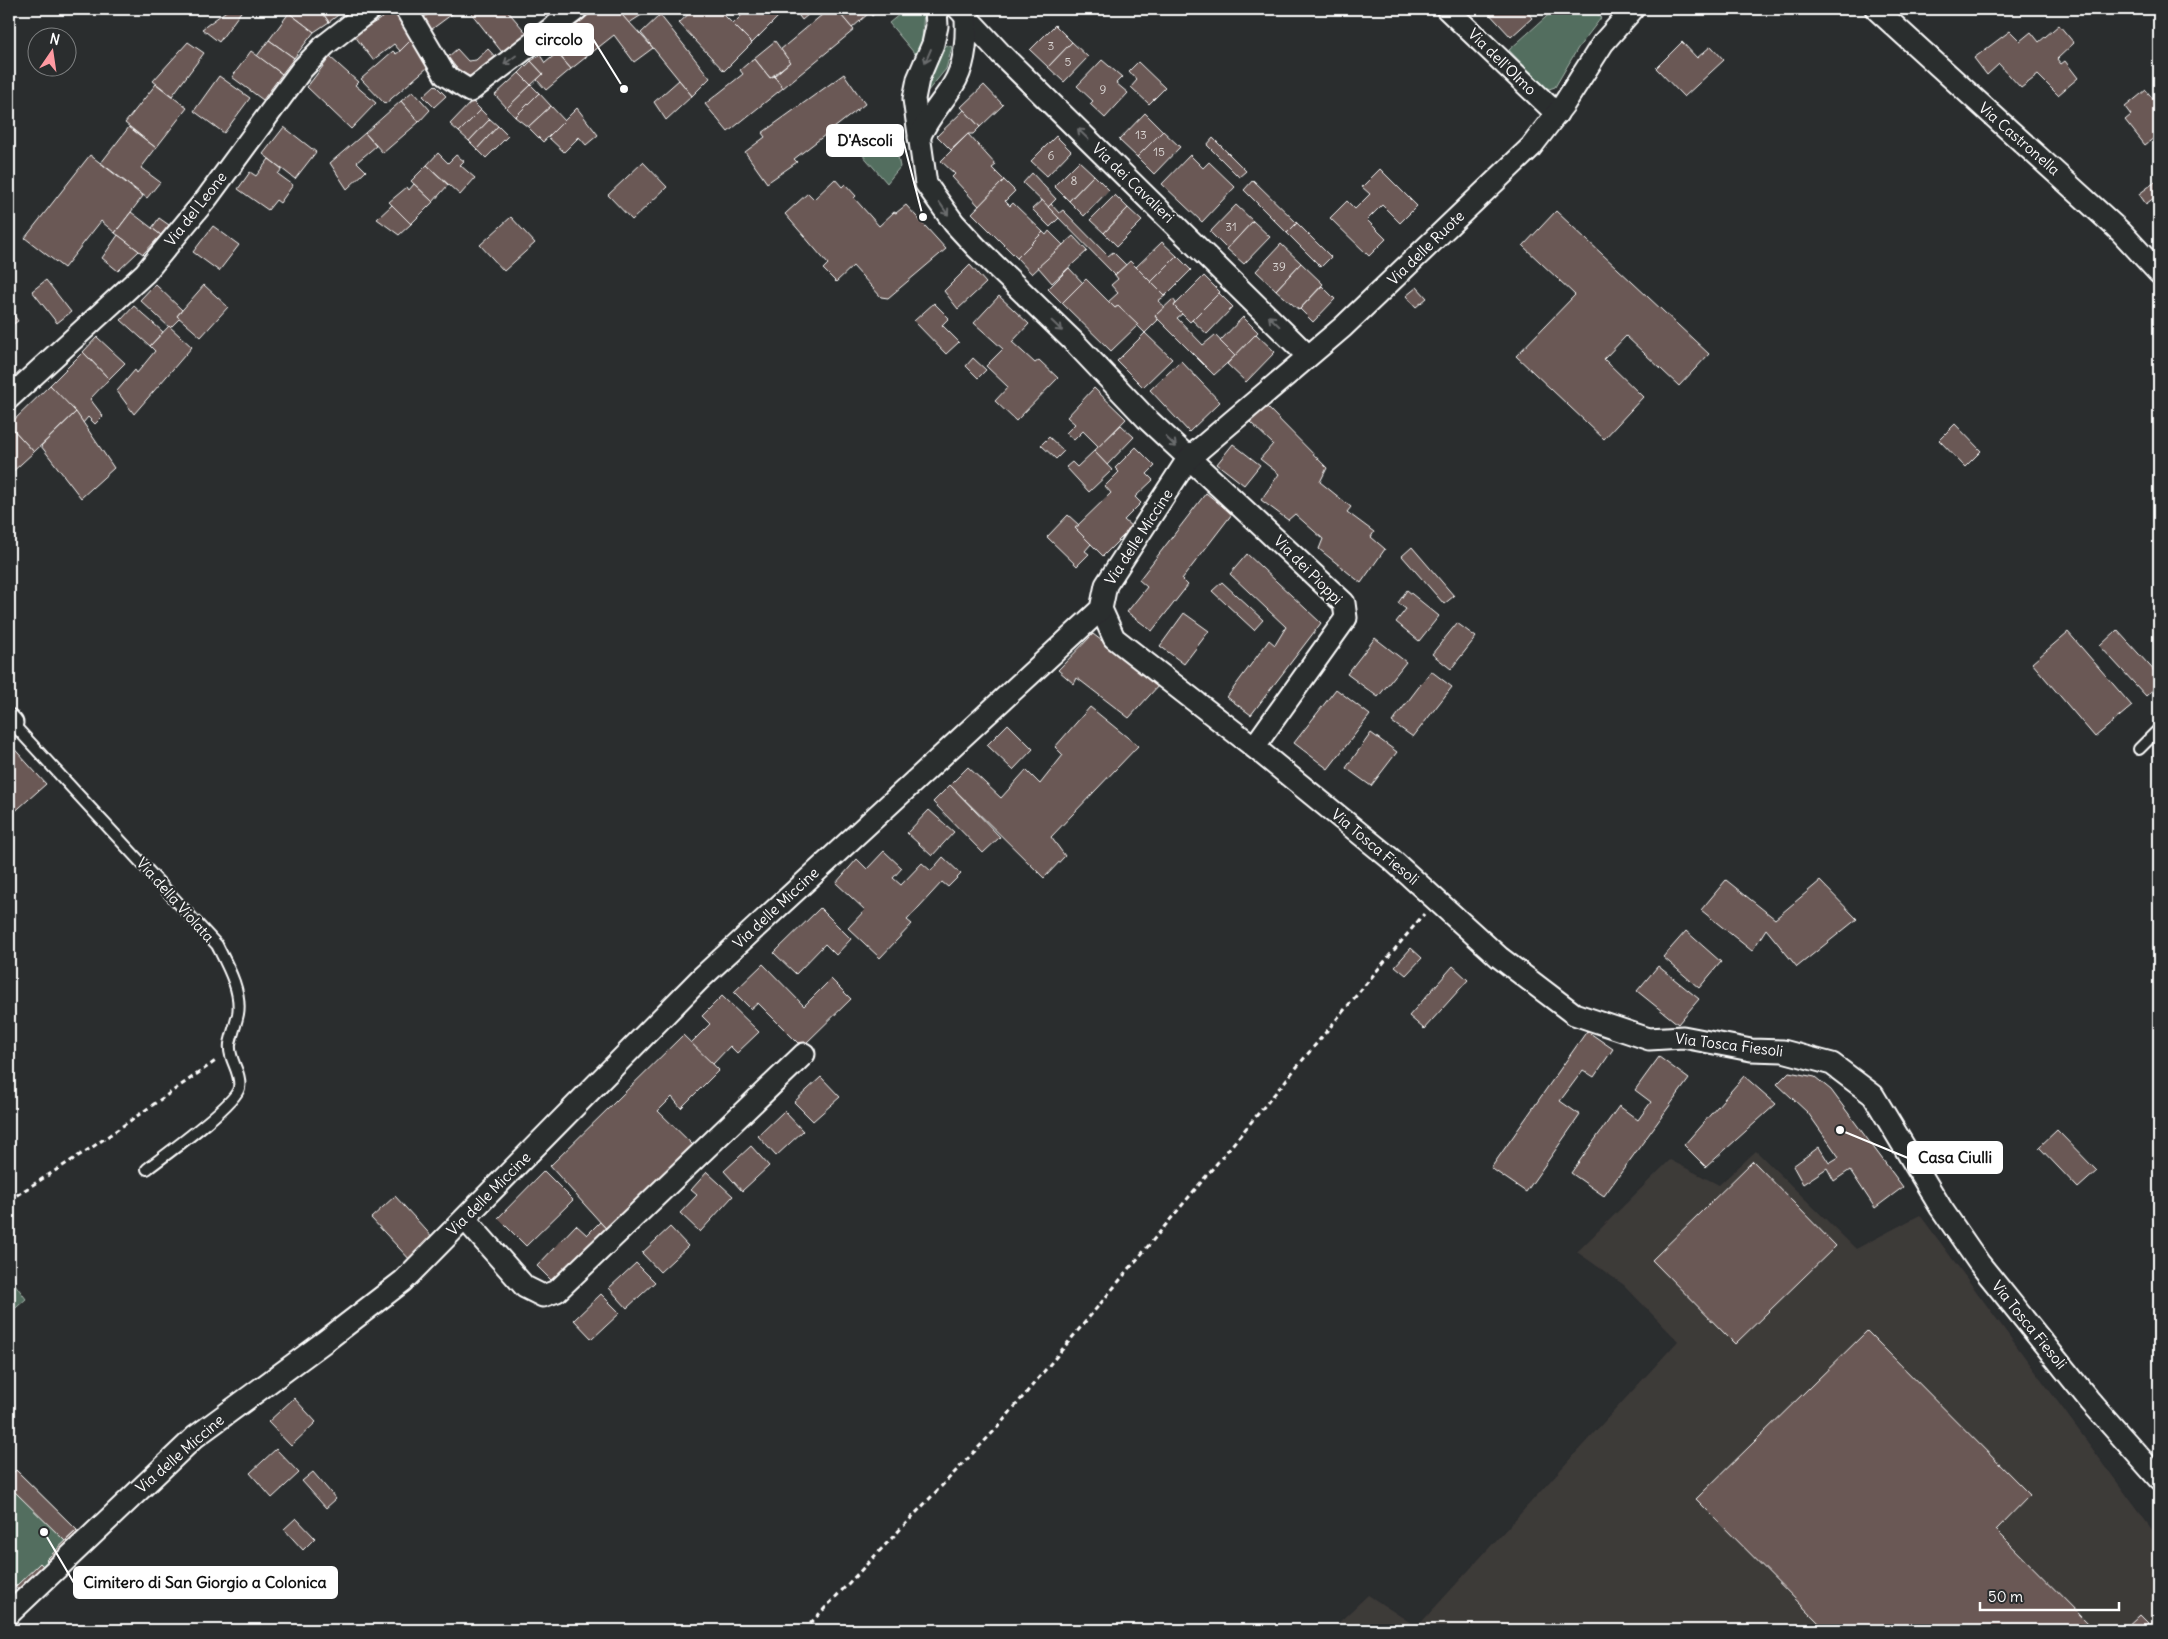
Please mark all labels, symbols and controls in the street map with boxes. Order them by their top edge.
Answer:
callout: circolo [525,24,593,55]
street label: Via dell'Olmo [1464,24,1541,99]
north arrow [28,28,78,78]
text: N [48,29,62,49]
text: circolo [535,29,583,49]
house number: 3 [1048,38,1055,53]
one-way arrow [922,48,932,63]
one-way arrow [504,54,517,65]
house number: 5 [1065,54,1072,69]
house number: 9 [1100,82,1107,97]
street label: Via Castronella [1975,98,2064,179]
callout: D'Ascoli [827,125,903,156]
house number: 13 [1135,127,1147,142]
one-way arrow [1077,128,1089,140]
text: D'Ascoli [837,130,893,150]
street label: Via dei Cavalieri [1088,139,1178,227]
house number: 15 [1153,144,1165,159]
house number: 6 [1048,148,1055,163]
street label: Via del Leone [161,168,231,250]
house number: 8 [1071,173,1078,188]
one-way arrow [939,202,949,216]
street label: Via delle Ruote [1383,206,1468,289]
house number: 31 [1225,219,1237,234]
house number: 39 [1272,259,1286,274]
one-way arrow [1268,315,1280,328]
one-way arrow [1051,320,1064,332]
one-way arrow [1164,436,1177,448]
street label: Via delle Miccine [1100,485,1177,588]
street label: Via dei Pioppi [1270,531,1347,608]
street label: Via Tosca Fiesoli [1328,804,1423,889]
street label: Via della Violata [132,853,219,946]
street label: Via delle Miccine [729,863,823,952]
street label: Via Tosca Fiesoli [1674,1028,1784,1061]
callout: Casa Ciulli [1908,1142,2002,1173]
text: Casa Ciulli [1918,1147,1992,1167]
street label: Via delle Miccine [443,1148,535,1240]
street label: Via Tosca Fiesoli [1988,1277,2071,1373]
street label: Via delle Miccine [132,1410,228,1497]
callout: Cimitero di San Giorgio a Colonica [74,1567,337,1598]
text: Cimitero di San Giorgio a Colonica [83,1572,327,1593]
scale bar [1980,1579,2119,1611]
text: 50 m [1988,1587,2023,1606]

